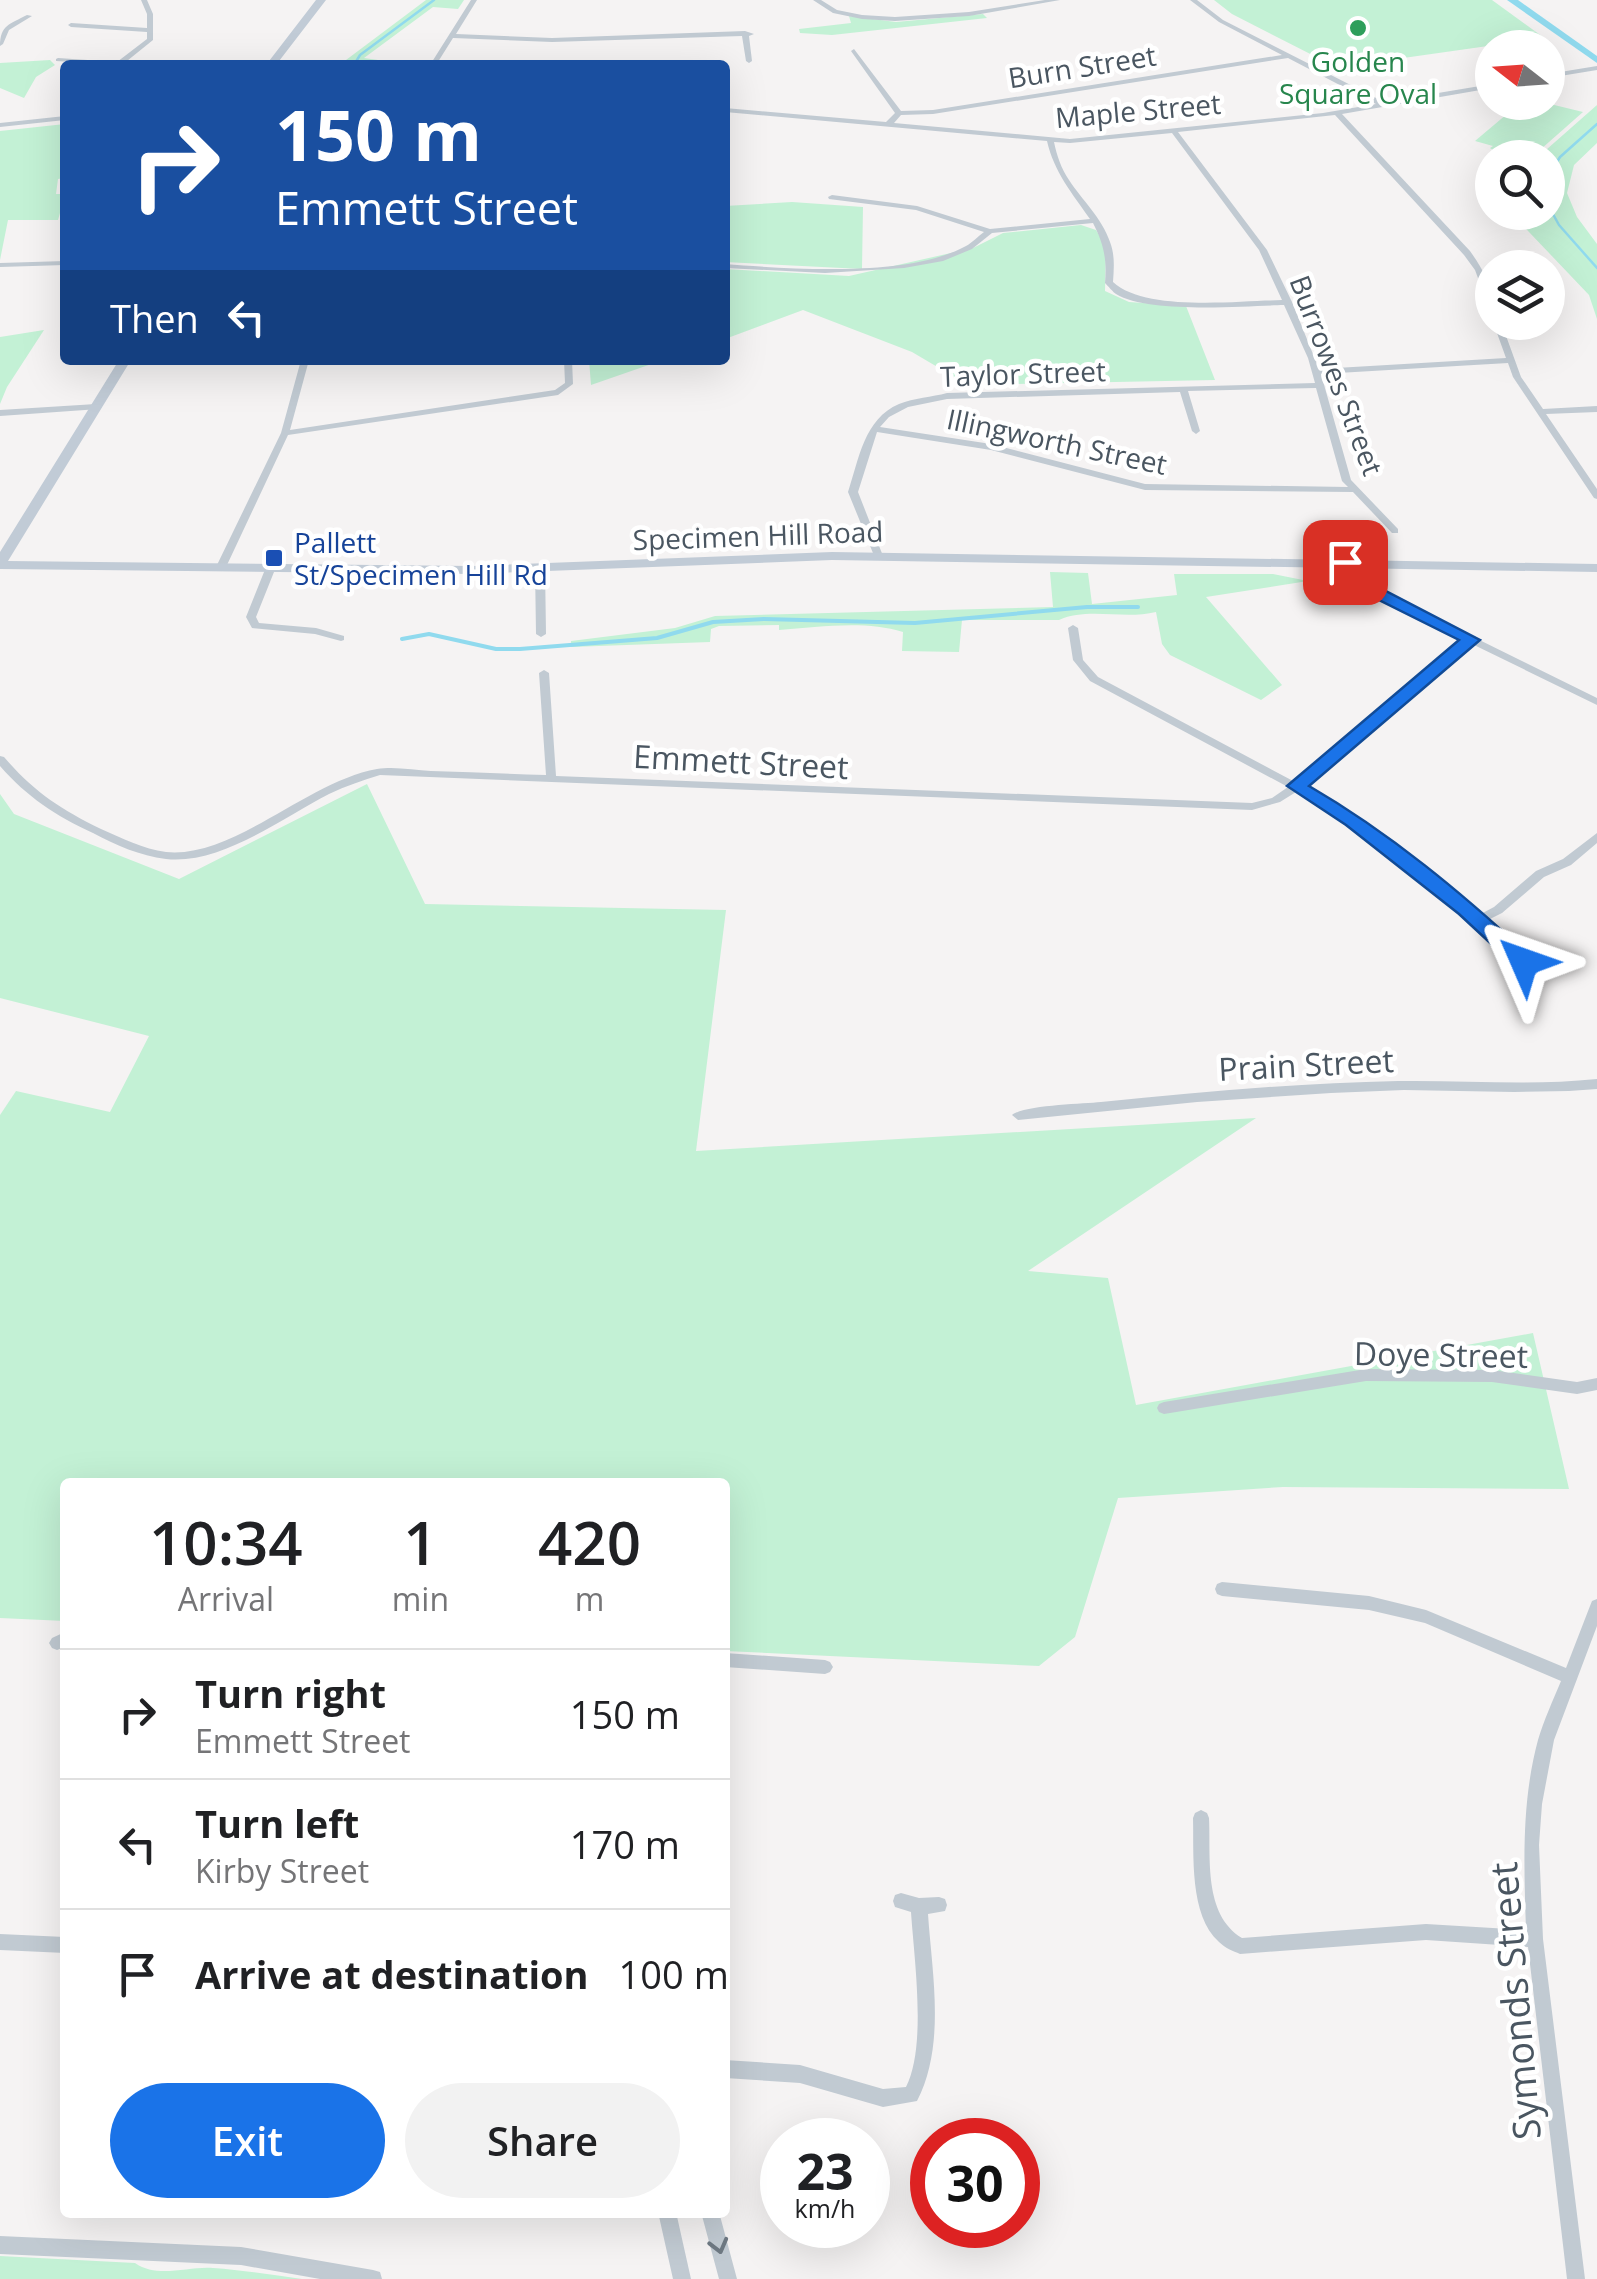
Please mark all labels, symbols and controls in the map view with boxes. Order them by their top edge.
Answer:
marker: Golden Square Oval [1347,17,1369,39]
north arrow [1475,30,1565,120]
map controls [1475,30,1565,340]
street label: Burn Street [1005,36,1159,96]
place label: Golden Square Oval [1279,42,1437,112]
street label: Maple Street [1054,84,1222,136]
text: 150 m [275,86,482,182]
icon: right [110,100,240,230]
button: search [1475,140,1565,230]
text: Emmett Street [275,177,578,238]
button: layers [1475,250,1565,340]
street label: Burrowes Street [1281,270,1393,480]
icon: left [219,290,274,345]
text: Then [110,292,199,344]
street label: Taylor Street [939,351,1107,395]
street label: Illingworth Street [943,399,1171,483]
street label: Specimen Hill Road [632,512,884,558]
pin [1303,520,1388,605]
place label: Pallett St/Specimen Hill Rd [294,523,548,593]
icon: arrive [1318,535,1373,590]
marker: Pallett St/Specimen Hill Rd [263,547,285,569]
street label: Emmett Street [632,734,850,788]
position arrow [1472,910,1576,1014]
street label: Prain Street [1217,1038,1395,1090]
street label: Doye Street [1354,1331,1528,1377]
text: 10:34 [149,1501,303,1583]
text: 1 [403,1501,438,1583]
text: 420 [538,1501,641,1583]
text: Arrival [178,1577,274,1620]
text: min [392,1577,449,1620]
text: m [575,1577,604,1620]
text: Turn right [195,1667,386,1719]
icon: right [110,1687,165,1742]
text: 150 m [570,1688,680,1740]
text: Emmett Street [195,1719,411,1762]
text: Turn left [195,1797,359,1849]
icon: left [110,1817,165,1872]
text: 170 m [570,1818,680,1870]
text: Kirby Street [195,1849,369,1892]
street label: Symonds Street [1476,1860,1552,2142]
icon: arrive [110,1947,165,2002]
text: Arrive at destination [195,1948,589,2000]
text: 100 m [619,1948,729,2000]
button: Exit [110,2083,385,2198]
button: Share [405,2083,680,2198]
speed limit sign: 30 [910,2118,1040,2248]
text: 23 [796,2137,854,2205]
text: km/h [795,2191,855,2225]
one-way arrow [708,2237,729,2254]

